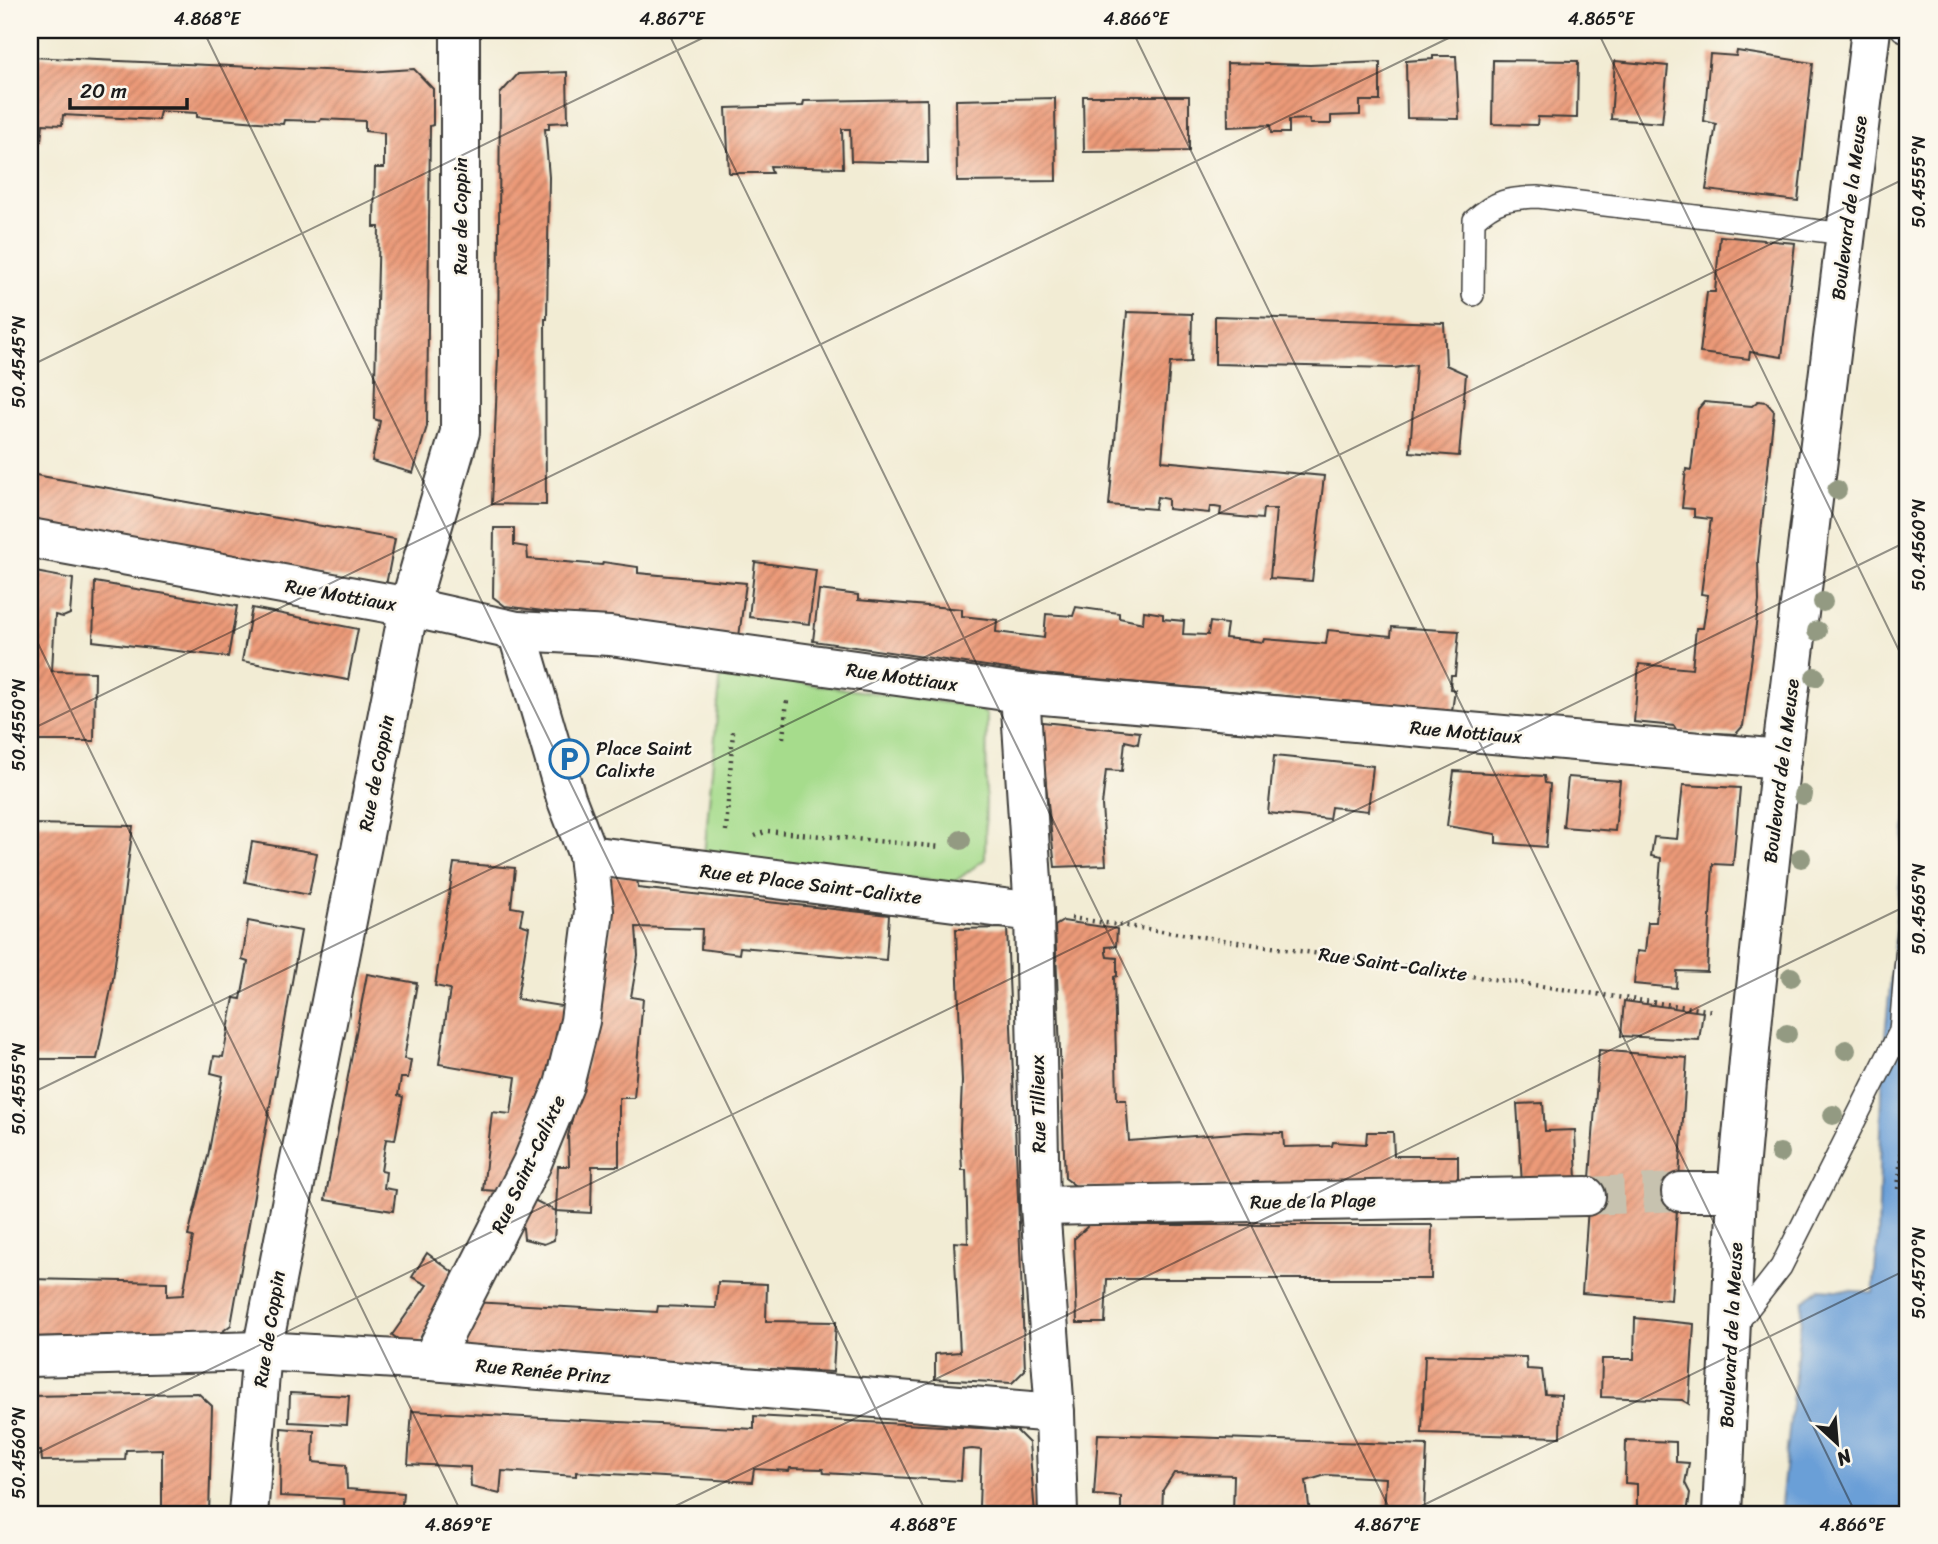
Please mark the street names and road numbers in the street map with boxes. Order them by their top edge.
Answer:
street label: Boulevard de la Meuse [1821,114,1877,302]
street label: Rue de Coppin [444,157,477,275]
street label: Rue Mottiaux [283,569,400,621]
street label: Rue Mottiaux [844,653,960,701]
street label: Boulevard de la Meuse [1753,677,1809,865]
street label: Rue Mottiaux [1409,711,1524,753]
street label: Rue de Coppin [349,712,403,834]
street label: Rue et Place Saint-Calixte [698,854,924,914]
street label: Rue Saint-Calixte [1317,937,1470,991]
street label: Rue Tillieux [1021,1055,1055,1153]
street label: Rue Saint-Calixte [481,1089,575,1239]
street label: Rue de la Plage [1250,1183,1376,1219]
street label: Boulevard de la Meuse [1710,1242,1752,1428]
street label: Rue de Coppin [244,1268,294,1390]
street label: Rue Renée Prinz [474,1349,613,1393]

